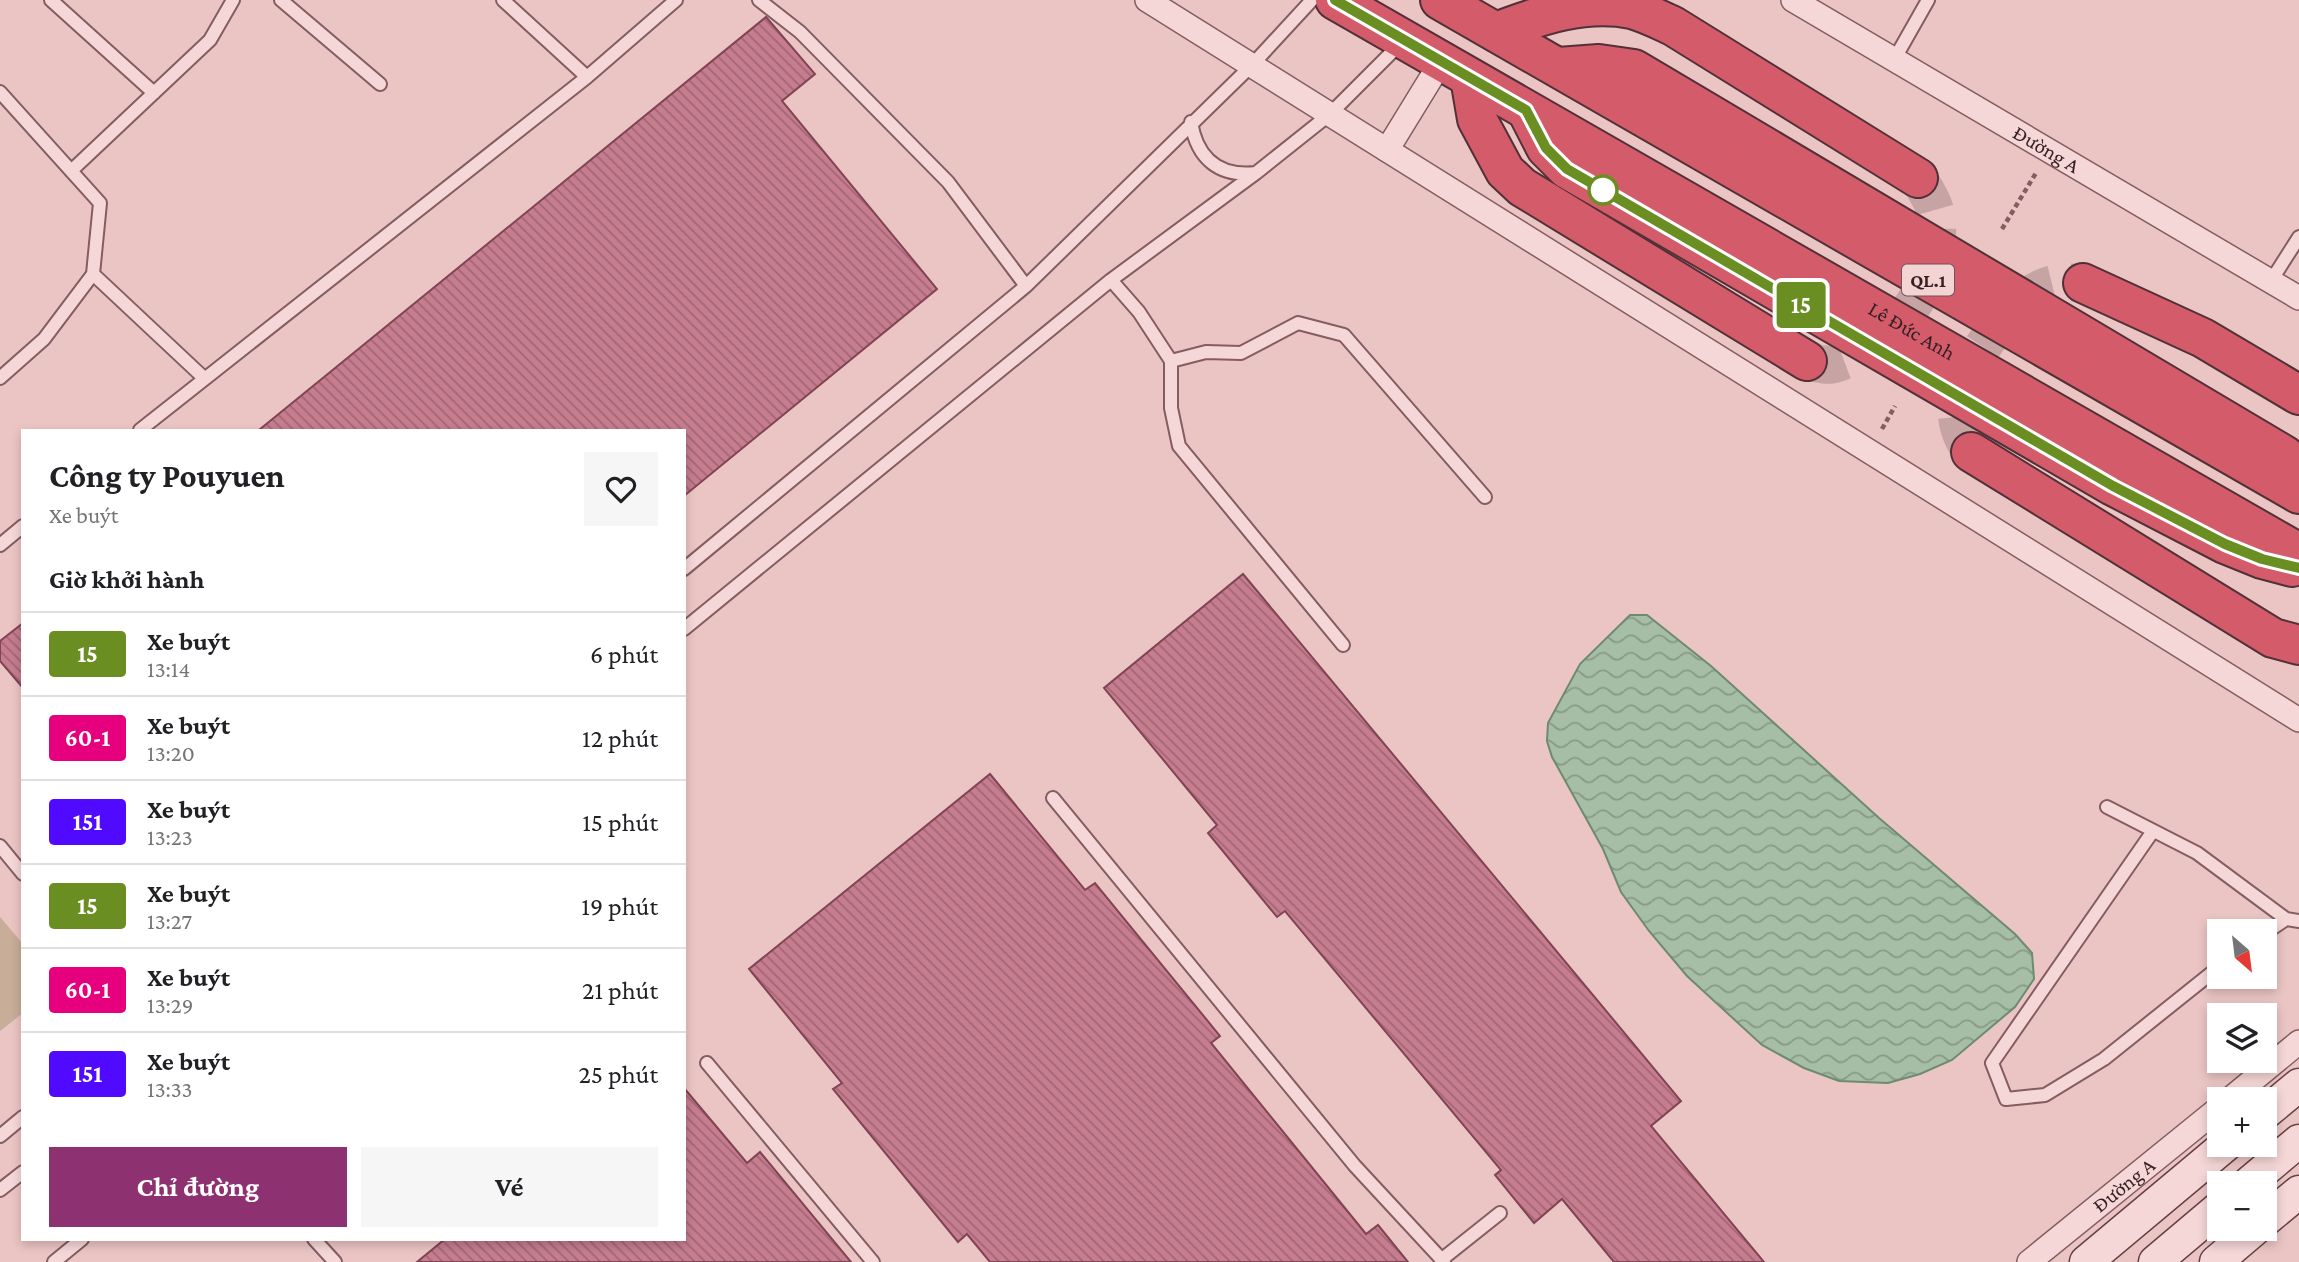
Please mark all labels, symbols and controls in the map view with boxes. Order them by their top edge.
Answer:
street label: Đường A [2009,120,2084,178]
unlabelled marker [1588,175,1618,205]
road number: QL.1 [1902,264,1954,296]
line badge: 15 [1770,282,1832,328]
text: 15 [1791,291,1811,318]
street label: Lê Đức Anh [1864,297,1959,365]
button: heart [584,452,658,526]
text: Công ty Pouyuen [49,457,285,494]
text: Xe buýt [49,502,118,528]
text: Giờ khởi hành [49,565,204,594]
text: Xe buýt [147,627,230,656]
text: 15 [77,640,98,667]
text: 6 phút [590,640,658,669]
text: 13:14 [147,656,190,682]
text: Xe buýt [147,711,230,740]
text: 60-1 [65,724,110,751]
text: 12 phút [582,724,658,753]
text: 13:20 [147,740,195,766]
text: Xe buýt [147,795,230,824]
text: 151 [73,808,102,835]
text: 15 phút [582,808,658,837]
text: 13:23 [147,824,193,850]
text: Xe buýt [147,879,230,908]
text: 15 [77,892,98,919]
text: 19 phút [581,892,658,921]
text: 13:27 [147,908,192,934]
north arrow [2207,919,2277,989]
map controls [2207,919,2277,1241]
text: Xe buýt [147,963,230,992]
text: 60-1 [65,976,110,1003]
text: 21 phút [582,976,658,1005]
text: 13:29 [147,992,193,1018]
button: layers [2207,1003,2277,1073]
text: Xe buýt [147,1047,230,1076]
text: 151 [73,1060,102,1087]
text: 25 phút [578,1060,658,1089]
text: 13:33 [147,1076,193,1102]
button: + [2207,1087,2277,1157]
button: Chỉ đường [49,1147,347,1227]
button: Vé [361,1147,658,1227]
street label: Đường A [2088,1153,2160,1217]
button: − [2207,1171,2277,1241]

